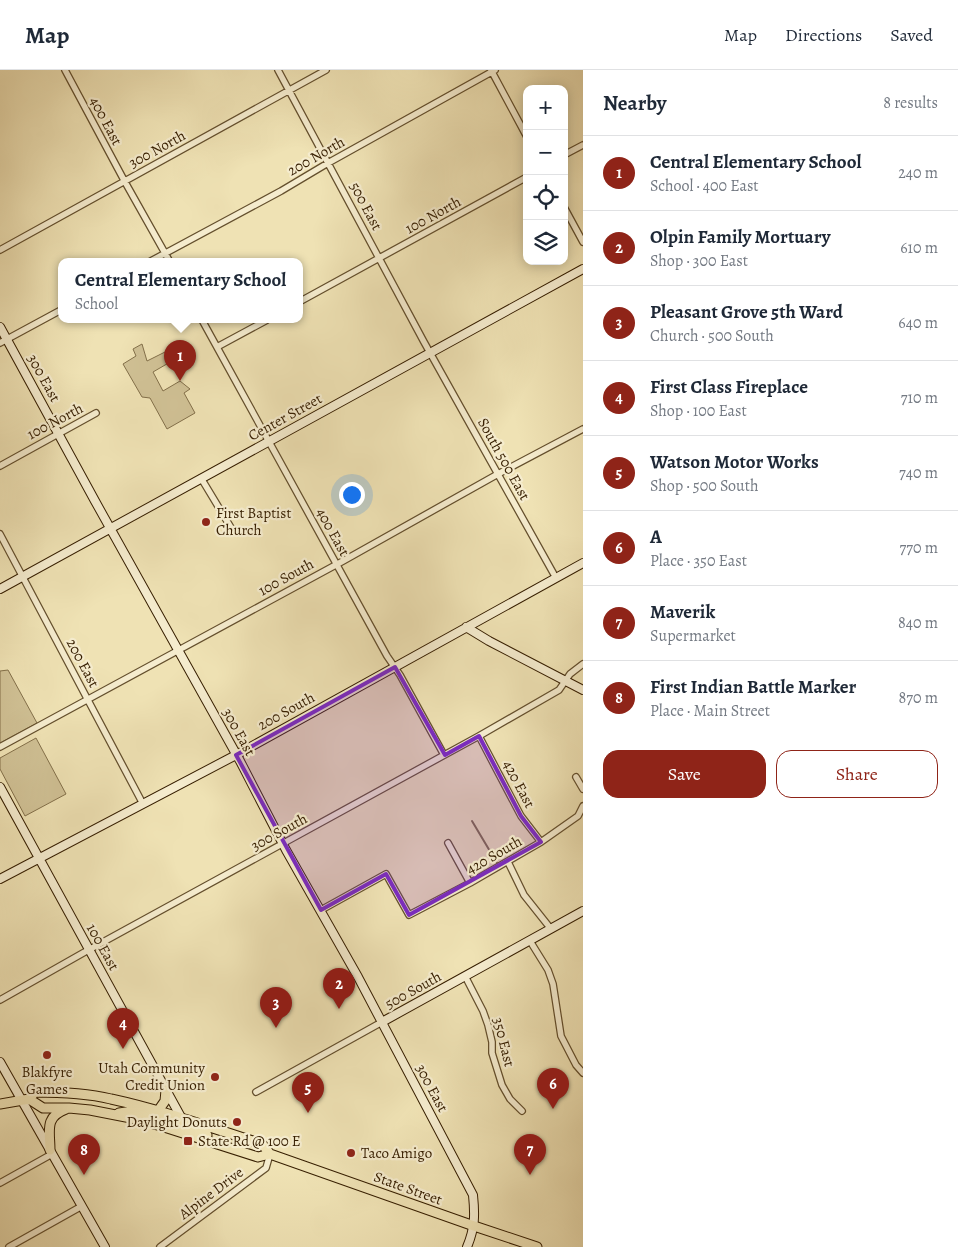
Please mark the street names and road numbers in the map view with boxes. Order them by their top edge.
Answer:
street label: 400 East [85,93,127,149]
street label: 300 North [125,125,189,173]
street label: 200 North [284,132,348,180]
street label: 500 East [345,178,387,234]
street label: 100 North [402,192,464,238]
street label: 300 East [23,351,65,406]
street label: Center Street [245,389,325,445]
street label: 100 North [23,398,87,444]
street label: South 500 East [473,414,535,504]
street label: 400 East [312,504,354,560]
street label: 100 South [255,554,317,600]
street label: 200 East [62,635,104,691]
street label: 200 South [254,687,318,735]
street label: 300 East [218,705,260,760]
street label: 420 East [498,757,540,811]
street label: 300 South [247,808,311,856]
street label: 420 South [463,831,525,879]
street label: 100 East [82,920,124,974]
street label: 500 South [381,966,445,1014]
street label: 350 East [488,1015,520,1069]
street label: 300 East [411,1060,453,1116]
street label: Alpine Drive [174,1162,248,1224]
street label: State Street [371,1166,445,1210]

